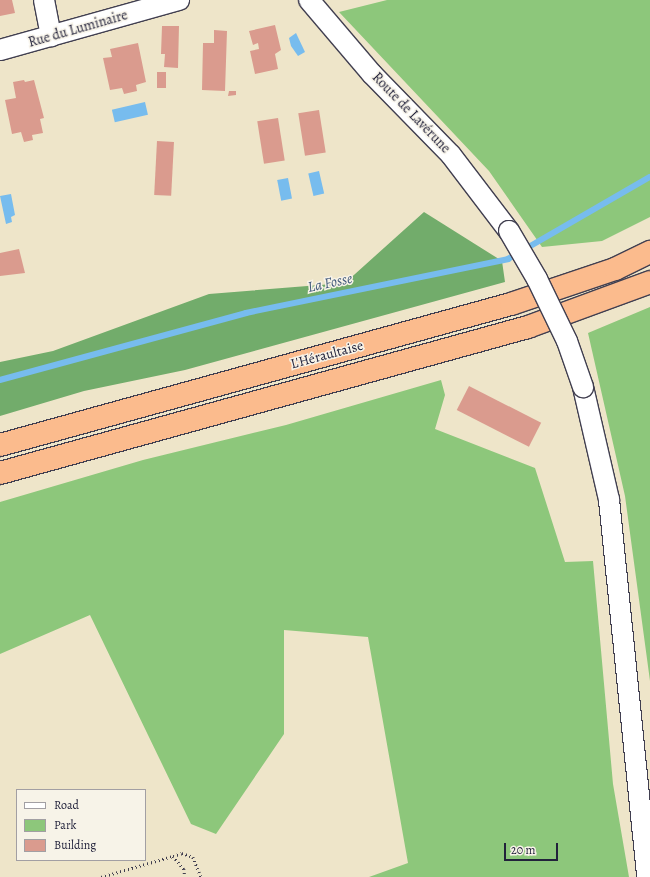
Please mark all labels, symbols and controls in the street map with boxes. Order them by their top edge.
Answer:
street label: Rue du Luminaire [26,7,130,51]
street label: Route de Lavérune [368,69,454,157]
water label: La Fosse [306,270,354,296]
street label: L'Héraultaise [289,337,365,373]
legend [16,789,146,861]
text: Road [54,797,79,813]
text: Park [54,817,77,833]
scale bar [506,835,560,861]
text: Building [54,837,96,853]
text: 20 m [511,842,535,858]

